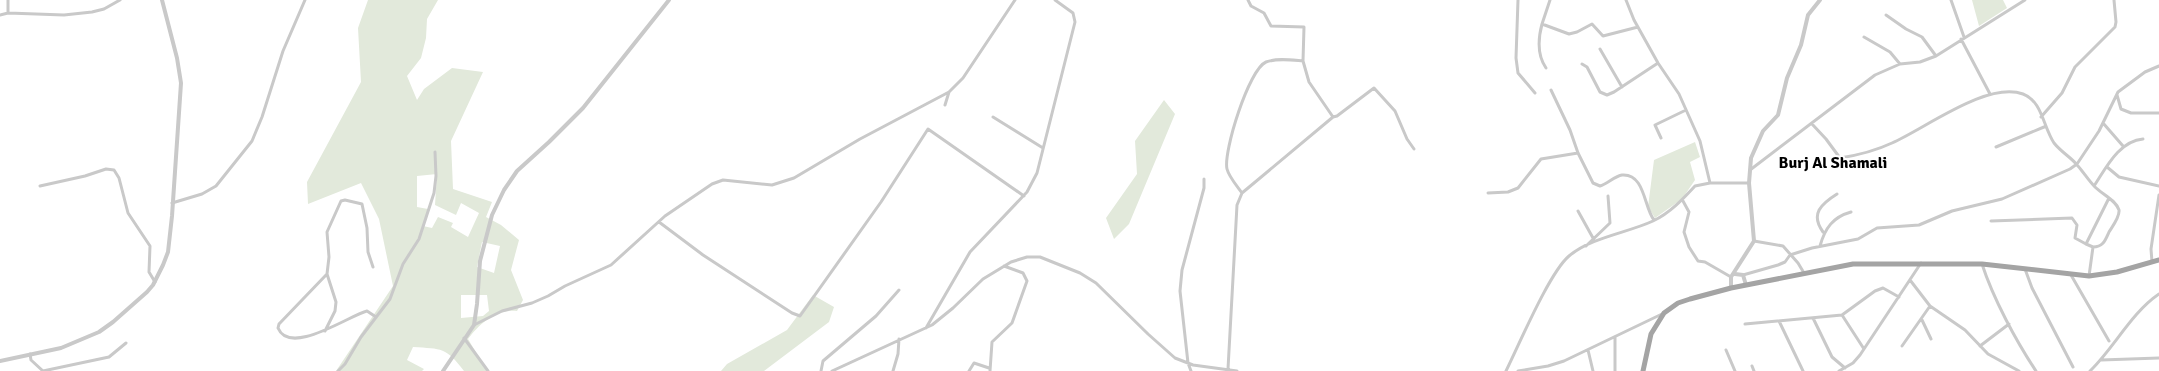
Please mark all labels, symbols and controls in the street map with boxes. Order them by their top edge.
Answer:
district label: Burj Al Shamali [1779,153,1887,173]

